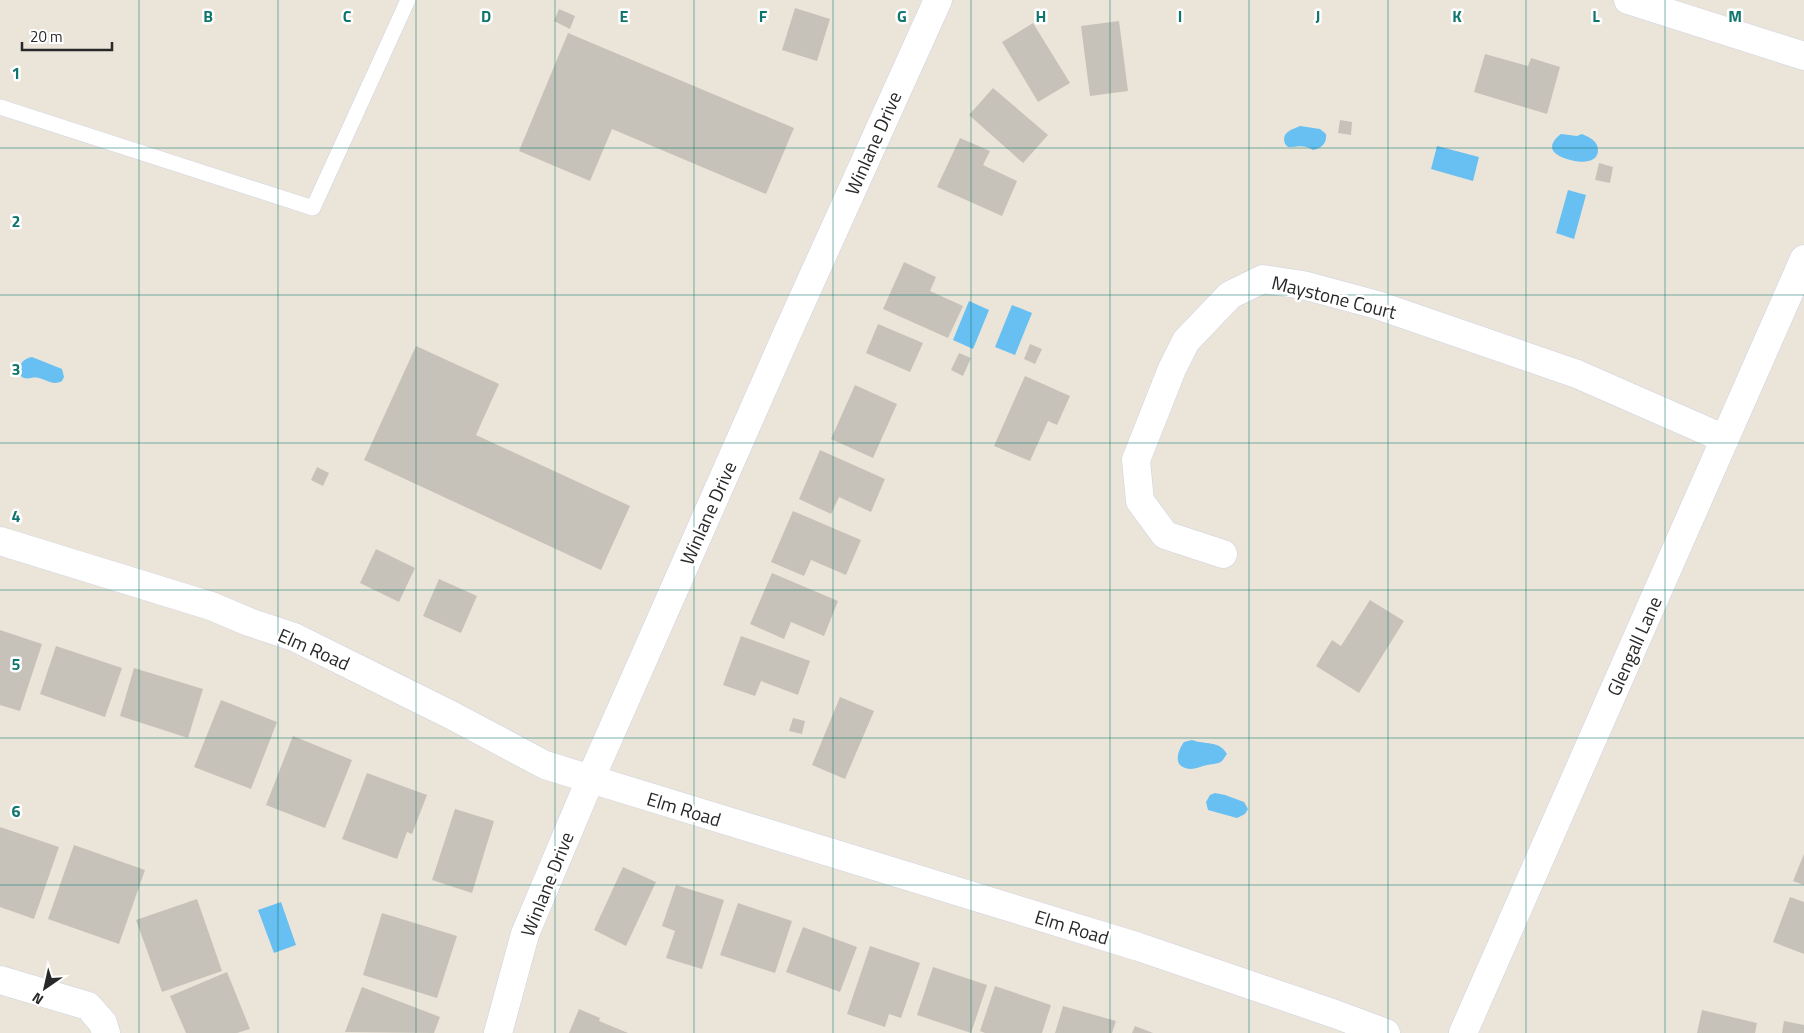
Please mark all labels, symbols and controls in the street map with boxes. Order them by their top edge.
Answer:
text: B [203,4,213,28]
text: C [343,4,352,28]
text: D [481,4,491,28]
text: E [620,4,629,28]
text: F [759,4,768,28]
text: G [897,4,907,28]
text: H [1036,4,1046,28]
text: I [1178,4,1182,28]
text: J [1316,4,1320,28]
text: K [1452,4,1462,28]
text: L [1592,4,1600,28]
text: M [1728,4,1742,28]
scale bar [22,20,112,52]
text: 20 m [30,25,63,48]
text: 1 [12,61,20,85]
street label: Winlane Drive [837,86,908,199]
text: 2 [12,209,20,233]
street label: Maystone Court [1269,267,1400,326]
text: 3 [12,357,20,381]
street label: Winlane Drive [672,456,743,569]
text: 4 [12,504,21,528]
street label: Glengall Lane [1599,591,1668,700]
street label: Elm Road [274,620,355,677]
text: 5 [12,652,21,676]
street label: Elm Road [644,784,725,834]
text: 6 [12,799,21,823]
street label: Winlane Drive [512,827,581,941]
street label: Elm Road [1032,902,1113,952]
north arrow [20,963,70,1013]
text: N [28,988,47,1011]

